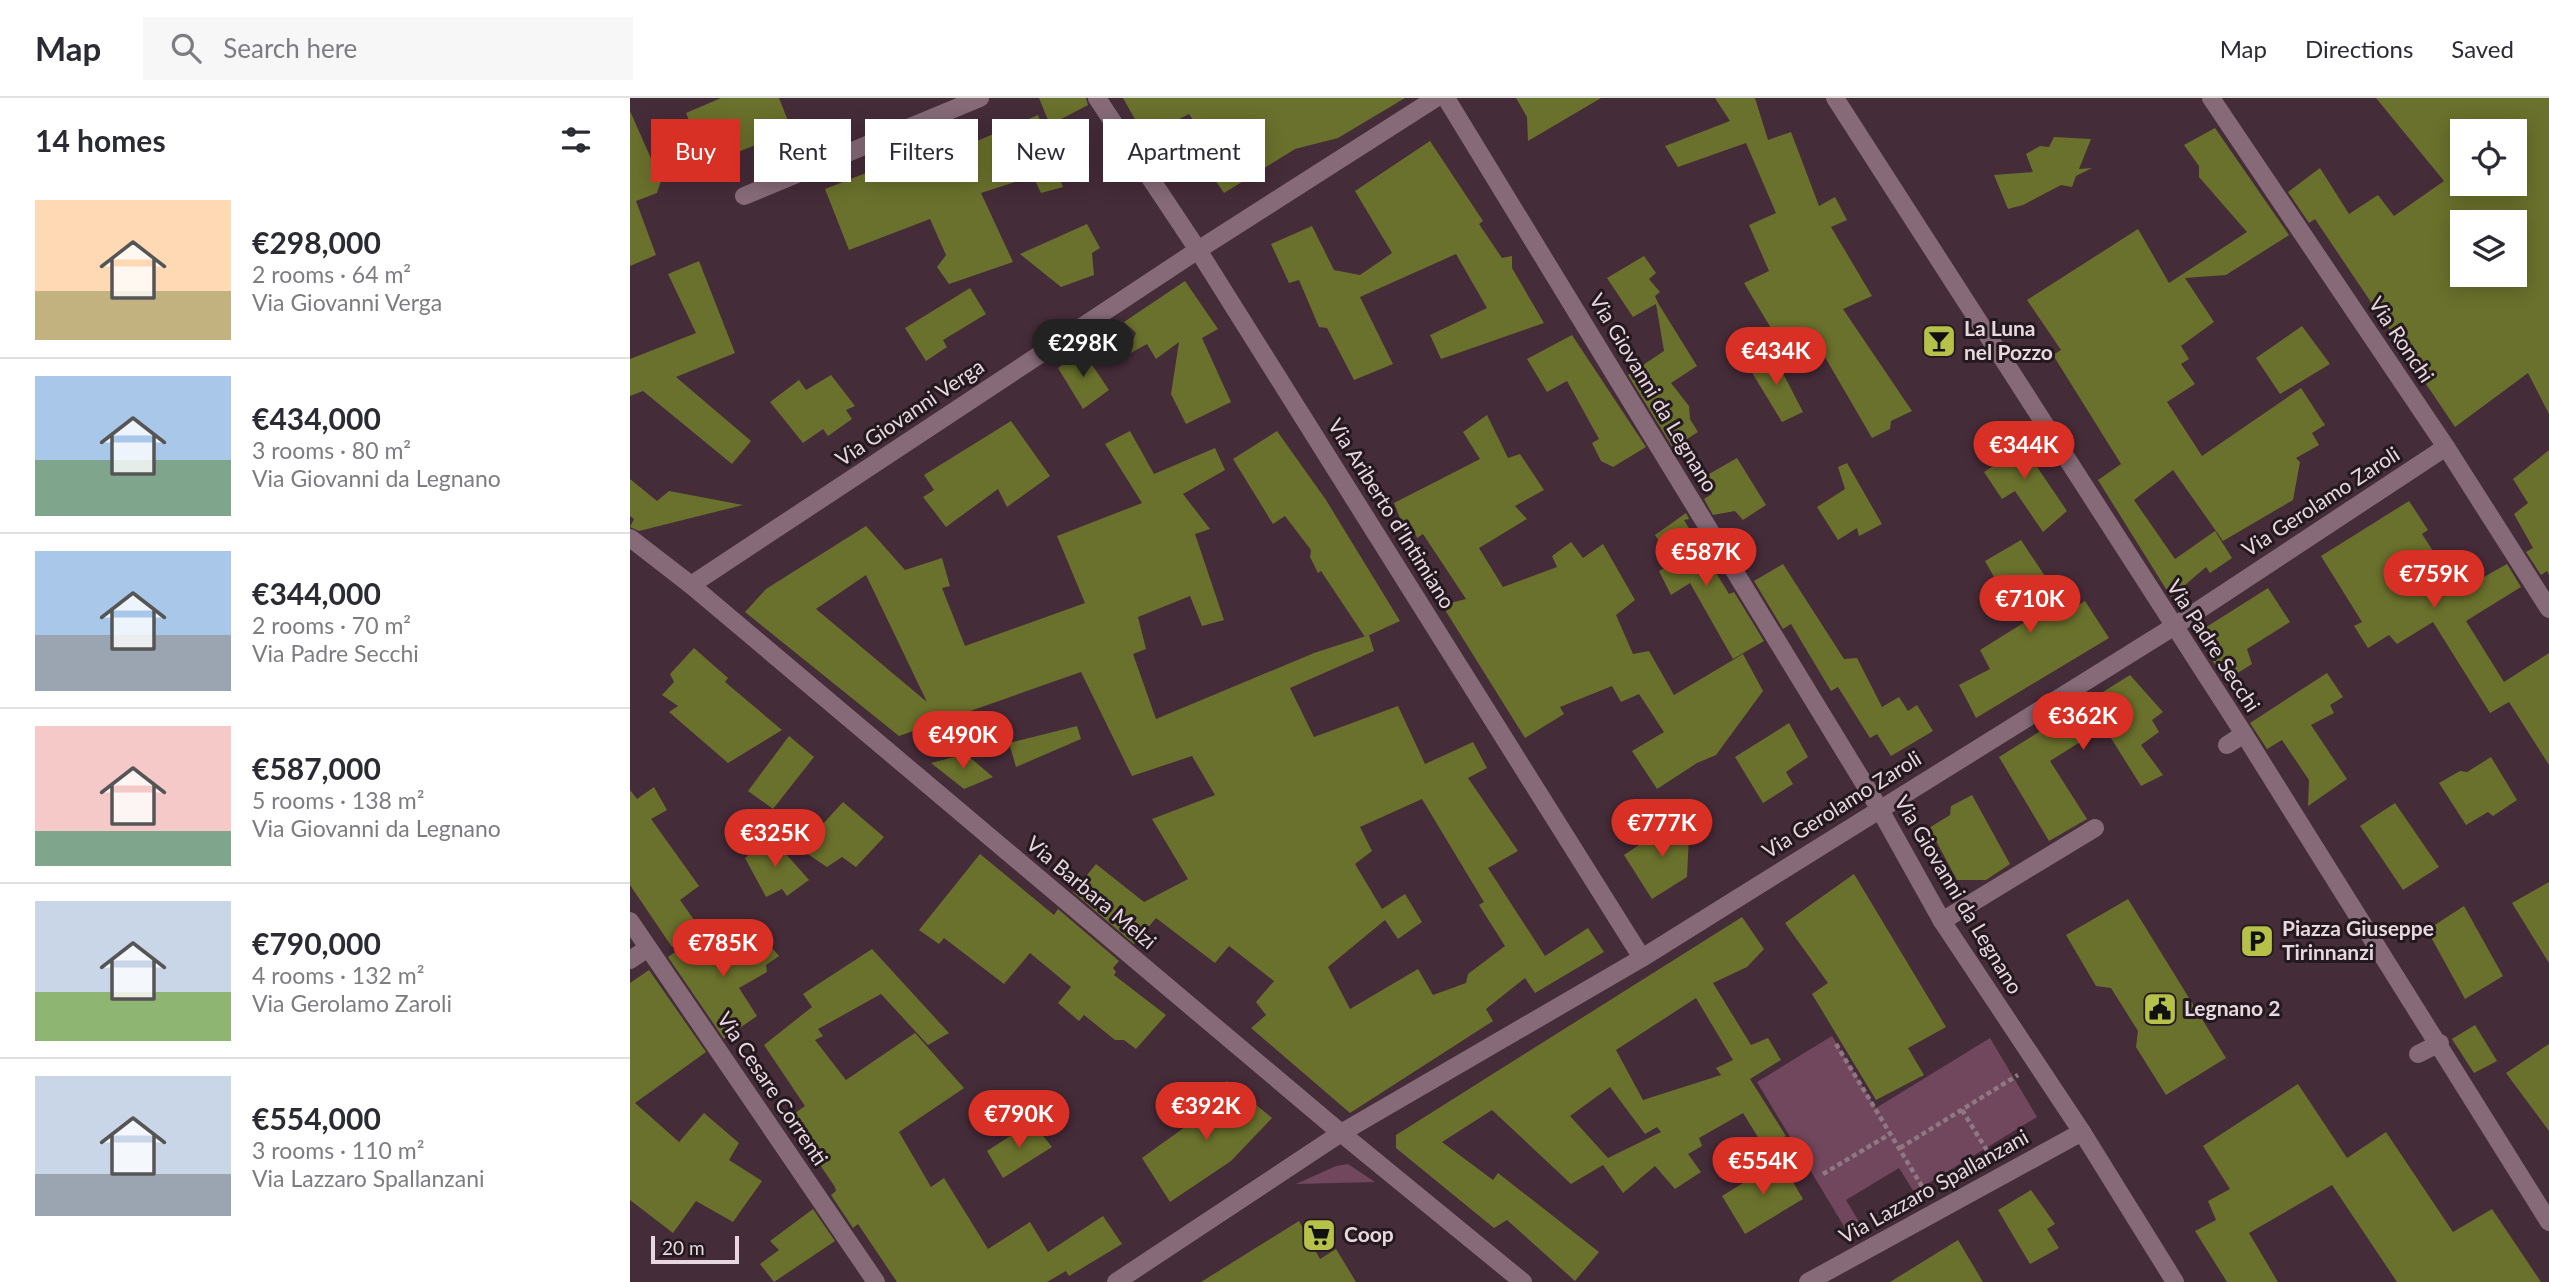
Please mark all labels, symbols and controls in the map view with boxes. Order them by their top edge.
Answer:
search box [143,17,633,80]
text: Map [35,28,101,68]
icon: search [167,29,205,67]
text: Search here [223,32,357,64]
text: Map [2220,34,2267,63]
text: Directions [2305,34,2413,63]
text: Saved [2451,34,2514,63]
chip: Buy [651,119,740,182]
chip: Rent [754,119,851,182]
chip: Filters [865,119,978,182]
chip: New [992,119,1089,182]
chip: Apartment [1103,119,1265,182]
map controls [2450,119,2527,287]
button: locate [2450,119,2527,196]
icon: filters [557,121,595,159]
text: 14 homes [35,122,166,158]
button: layers [2450,210,2527,287]
text: €298,000 [252,224,381,260]
icon: home [91,228,175,312]
text: 2 rooms · 64 m² [252,260,411,288]
text: Via Giovanni Verga [252,288,442,316]
street label: Via Giovanni da Legnano [1585,288,1724,496]
street label: Via Ronchi [2364,292,2440,387]
place label: La Luna nel Pozzo [1964,315,2053,364]
pin: €298K [1034,320,1132,379]
bar icon: La Luna nel Pozzo [1920,322,1958,360]
text: €298K [1048,328,1118,356]
pin: €434K [1727,328,1825,387]
text: €434K [1741,336,1811,364]
street label: Via Giovanni Verga [830,353,988,471]
text: €434,000 [252,400,381,436]
icon: home [91,404,175,488]
street label: Via Ariberto d'Intimiano [1324,414,1461,613]
pin: €344K [1975,422,2073,481]
text: €344K [1989,430,2059,458]
text: 3 rooms · 80 m² [252,436,411,464]
street label: Via Gerolamo Zaroli [2237,441,2404,561]
text: Via Giovanni da Legnano [252,464,501,492]
pin: €587K [1657,528,1755,588]
text: €587K [1671,537,1741,565]
pin: €759K [2385,550,2483,610]
text: €759K [2399,559,2469,587]
text: €344,000 [252,575,381,611]
pin: €710K [1981,575,2079,635]
street label: Via Padre Secchi [2162,575,2266,716]
icon: home [91,579,175,663]
text: €710K [1995,584,2065,612]
text: 2 rooms · 70 m² [252,611,411,639]
text: Via Padre Secchi [252,639,419,667]
pin: €362K [2034,692,2132,752]
text: €362K [2048,701,2118,729]
pin: €490K [914,712,1012,771]
text: €490K [928,720,998,748]
street label: Via Gerolamo Zaroli [1757,745,1925,863]
text: €587,000 [252,750,381,786]
icon: home [91,754,175,838]
text: 5 rooms · 138 m² [252,786,424,814]
street label: Via Giovanni da Legnano [1890,790,2029,998]
pin: €777K [1613,800,1711,859]
text: €777K [1627,808,1697,836]
pin: €325K [726,810,824,869]
text: Via Giovanni da Legnano [252,814,501,842]
text: €325K [740,818,810,846]
street label: Via Barbara Melzi [1022,830,1162,953]
place label: Piazza Giuseppe Tirinnanzi [2282,915,2434,964]
pin: €785K [674,920,772,979]
parking icon: Piazza Giuseppe Tirinnanzi [2238,922,2276,960]
text: €790,000 [252,925,381,961]
text: €785K [688,928,758,956]
icon: home [91,929,175,1013]
text: 4 rooms · 132 m² [252,961,424,989]
text: Via Gerolamo Zaroli [252,989,452,1017]
public building icon: Legnano 2 [2141,990,2179,1028]
place label: Legnano 2 [2184,995,2280,1020]
street label: Via Cesare Correnti [713,1007,834,1170]
pin: €392K [1157,1082,1255,1142]
pin: €790K [970,1090,1068,1150]
text: €392K [1171,1091,1241,1119]
text: €790K [984,1099,1054,1127]
text: €554,000 [252,1100,381,1136]
icon: home [91,1104,175,1188]
street label: Via Lazzaro Spallanzani [1834,1123,2032,1248]
text: 3 rooms · 110 m² [252,1136,424,1164]
pin: €554K [1714,1138,1812,1197]
text: €554K [1728,1146,1798,1174]
text: Via Lazzaro Spallanzani [252,1164,485,1192]
supermarket icon: Coop [1300,1216,1338,1254]
place label: Coop [1344,1221,1394,1246]
scale bar [651,1233,738,1265]
text: 20 m [662,1236,705,1259]

